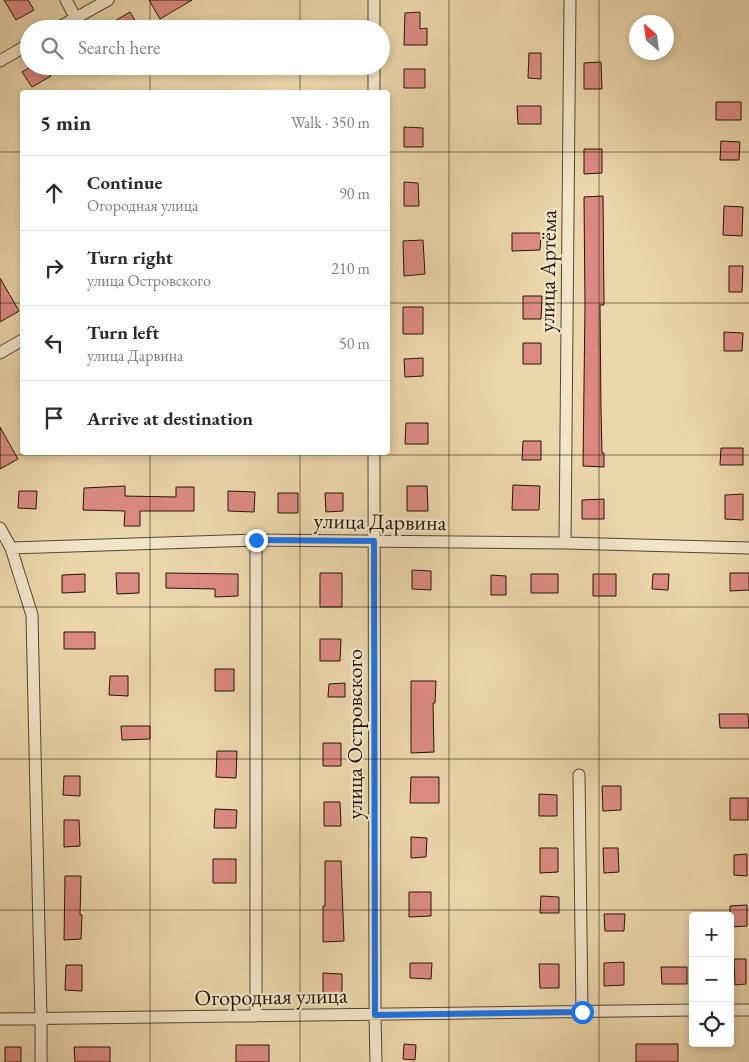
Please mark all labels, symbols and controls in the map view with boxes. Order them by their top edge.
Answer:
north arrow [629,15,674,60]
search box [20,20,390,75]
icon: search [38,34,66,62]
text: Search here [78,35,160,60]
text: 5 min [40,109,91,136]
text: Walk · 350 m [291,112,370,133]
text: Continue [87,170,162,195]
icon: ahead [40,179,68,207]
text: 90 m [339,183,370,204]
text: Огородная улица [87,195,198,216]
street label: улица Артёма [532,209,563,333]
text: Turn right [87,245,173,270]
icon: right [40,254,68,282]
text: 210 m [331,258,370,279]
text: улица Островского [87,270,211,291]
text: Turn left [87,320,159,345]
icon: left [40,329,68,357]
text: 50 m [339,333,370,354]
text: улица Дарвина [87,345,183,366]
icon: arrive [40,404,68,432]
text: Arrive at destination [87,406,253,431]
street label: улица Дарвина [313,506,447,537]
route end [245,529,268,552]
street label: улица Островского [340,649,369,819]
map controls [689,912,734,1047]
button: + [689,912,734,957]
button: − [689,957,734,1002]
street label: Огородная улица [194,981,348,1012]
route start [571,1001,594,1024]
button: locate [689,1002,734,1047]

